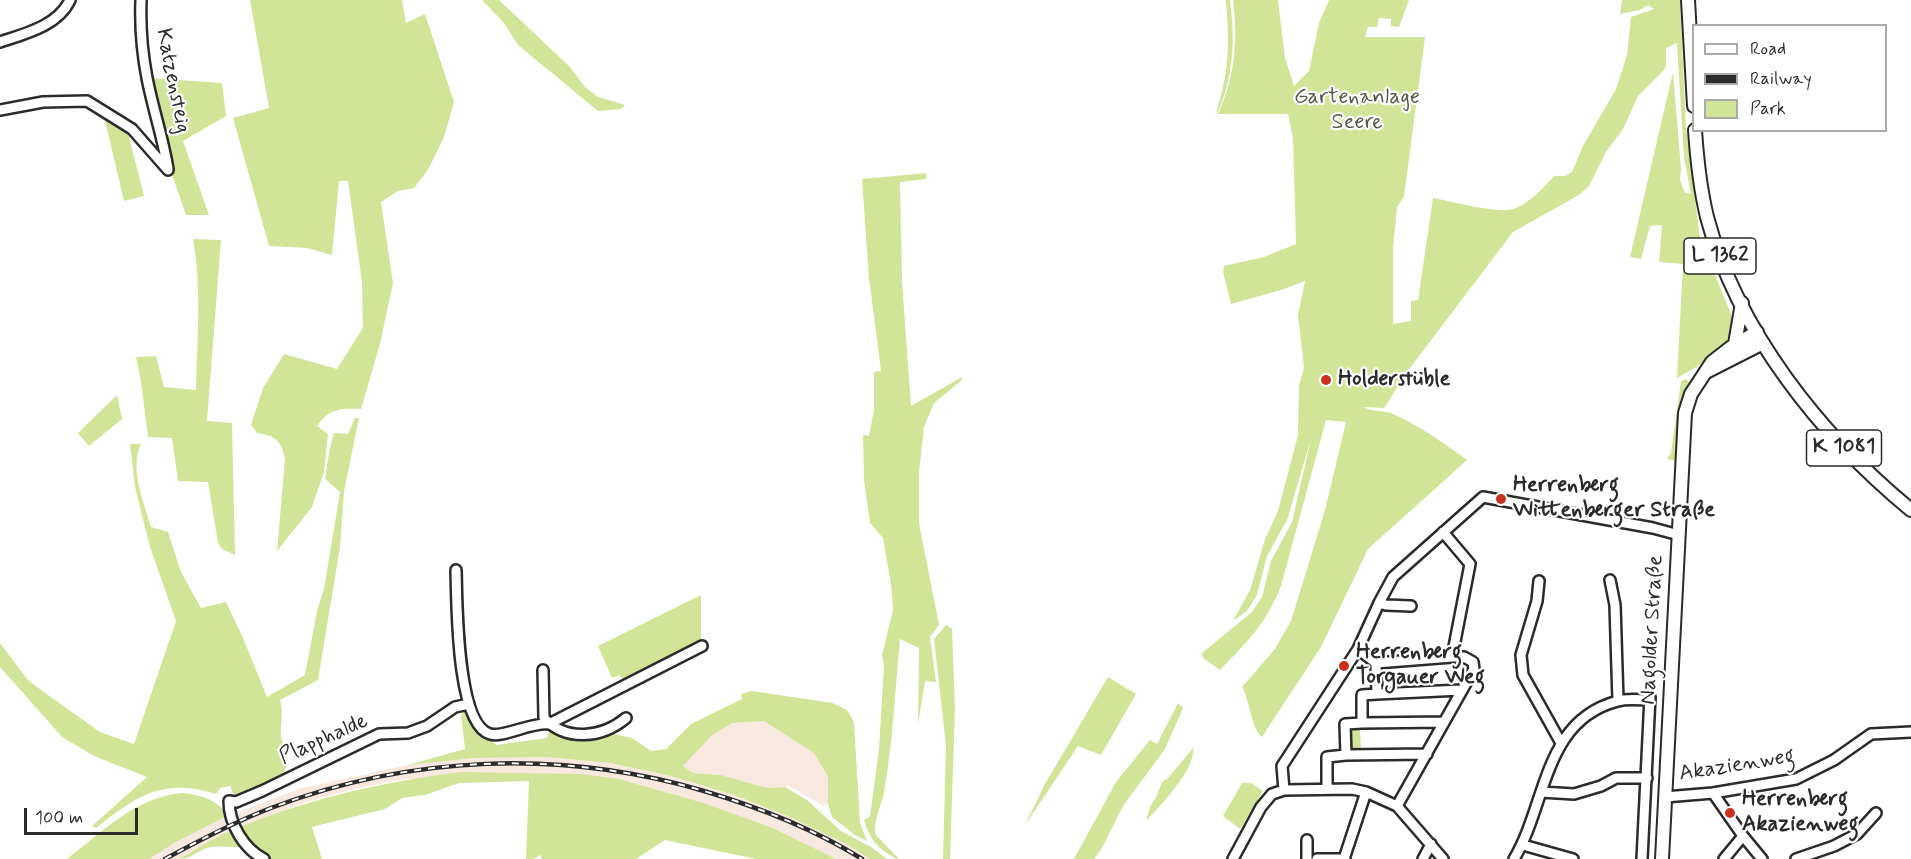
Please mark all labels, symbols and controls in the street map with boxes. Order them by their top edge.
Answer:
legend [1692,24,1887,132]
street label: Katzensteig [149,26,195,136]
text: Road [1750,37,1786,61]
text: Railway [1750,67,1812,91]
park label: Gartenanlage Seere [1294,85,1420,136]
text: Park [1750,97,1786,121]
road number: L 1362 [1684,238,1756,274]
place label: Holderstüble [1338,367,1450,393]
marker: Holderstüble [1319,373,1333,387]
road number: K 1081 [1806,430,1882,466]
place label: Herrenberg Wittenberger Straße [1513,473,1715,524]
marker: Herrenberg Wittenberger Straße [1494,492,1508,506]
street label: Nagolder Straße [1636,555,1670,705]
place label: Herrenberg Torgauer Weg [1356,640,1485,692]
marker: Herrenberg Torgauer Weg [1337,659,1351,673]
street label: Plapphalde [275,709,373,771]
street label: Akazienweg [1677,744,1797,788]
place label: Herrenberg Akazienweg [1742,787,1859,838]
scale bar [27,796,141,834]
text: 100 m [35,806,83,830]
marker: Herrenberg Akazienweg [1723,806,1737,820]

